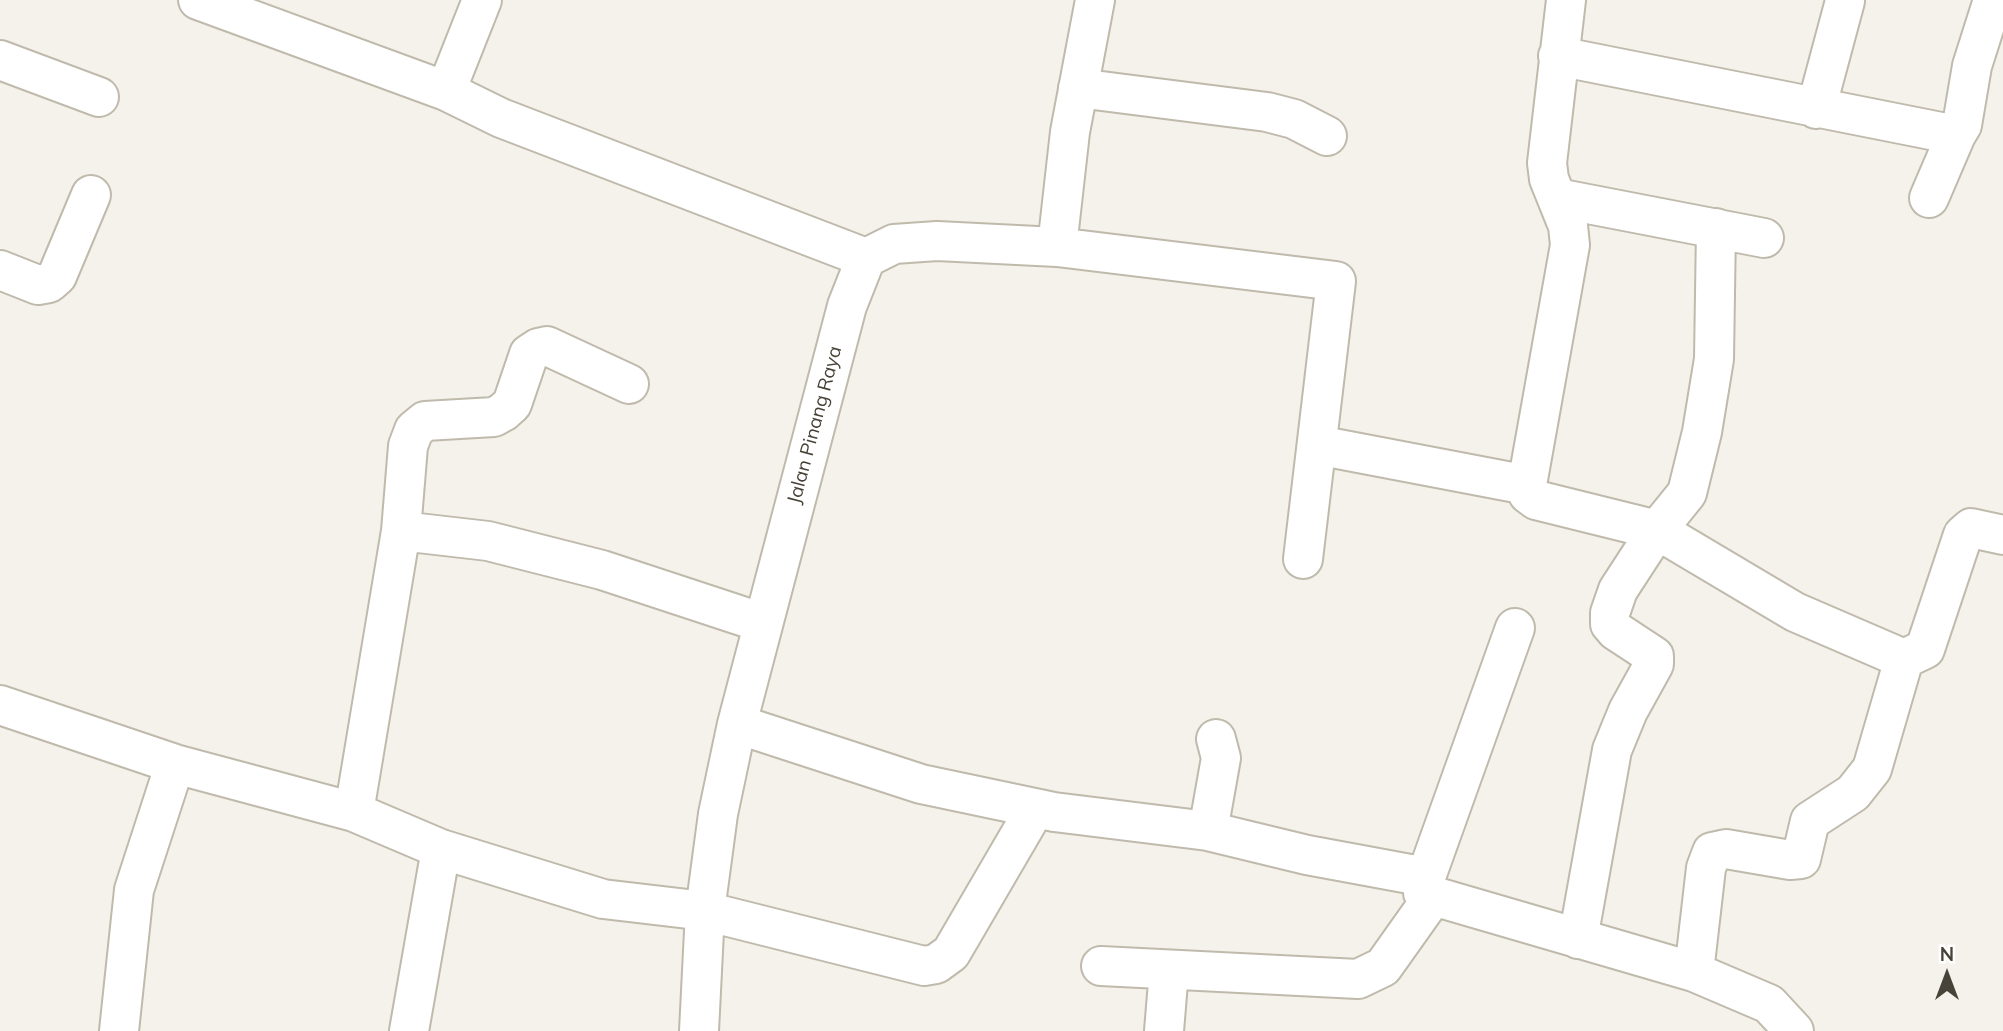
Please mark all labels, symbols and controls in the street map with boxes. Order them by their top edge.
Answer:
street label: Jalan Pinang Raya [783,344,847,506]
north arrow [1912,940,1982,1010]
text: N [1940,942,1954,966]

